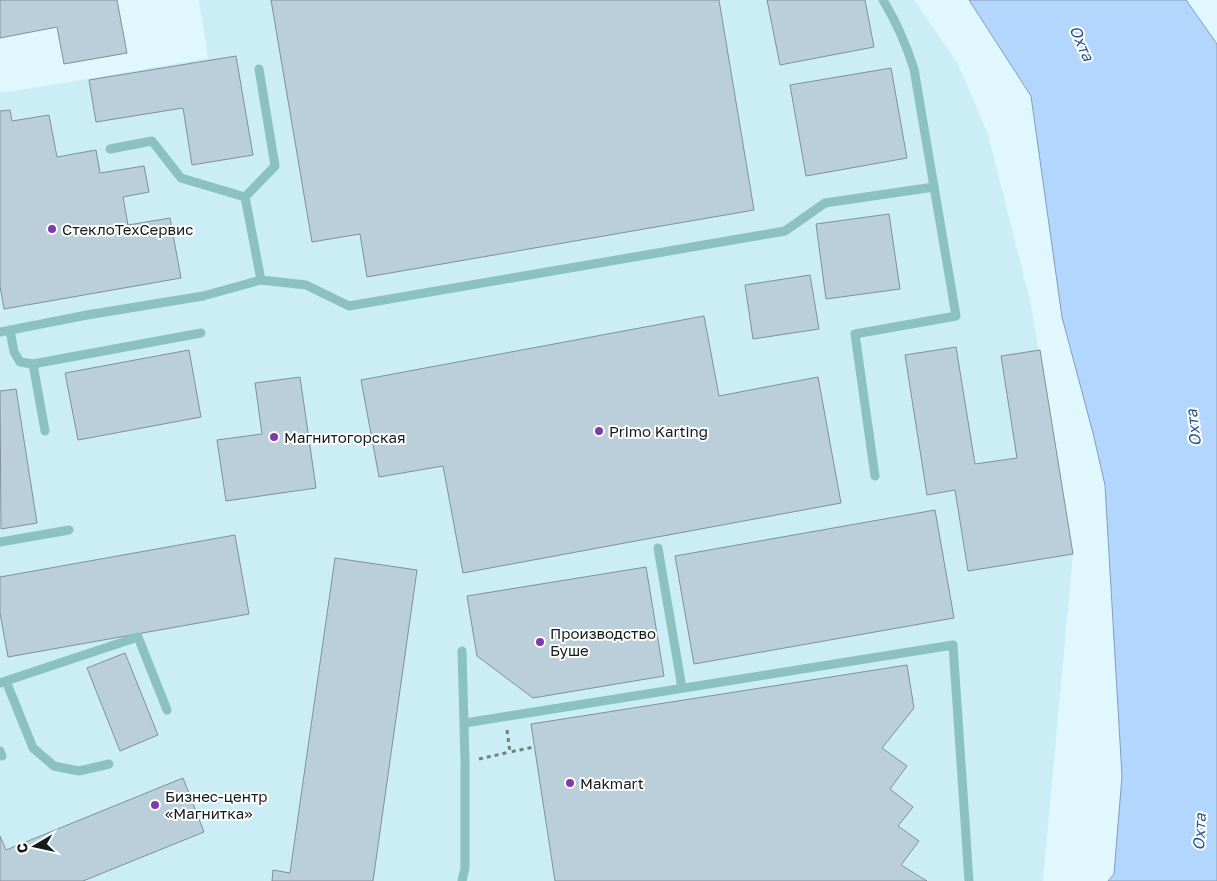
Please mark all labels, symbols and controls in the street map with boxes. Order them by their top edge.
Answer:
water label: Охта [1065,22,1099,65]
place label: СтеклоТехСервис [62,220,193,238]
marker: СтеклоТехСервис [46,223,58,235]
water label: Охта [1181,407,1205,448]
place label: Primo Karting [609,422,708,440]
marker: Primo Karting [593,425,605,437]
place label: Магнитогорская [284,428,405,446]
marker: Магнитогорская [268,431,280,443]
place label: Производство Буше [550,624,656,659]
marker: Производство Буше [534,636,546,648]
place label: Makmart [580,774,644,792]
marker: Makmart [564,777,576,789]
place label: Бизнес-центр «Магнитка» [165,787,267,822]
marker: Бизнес-центр «Магнитка» [149,799,161,811]
water label: Охта [1188,812,1210,851]
north arrow [10,821,60,871]
text: С [12,842,31,854]

